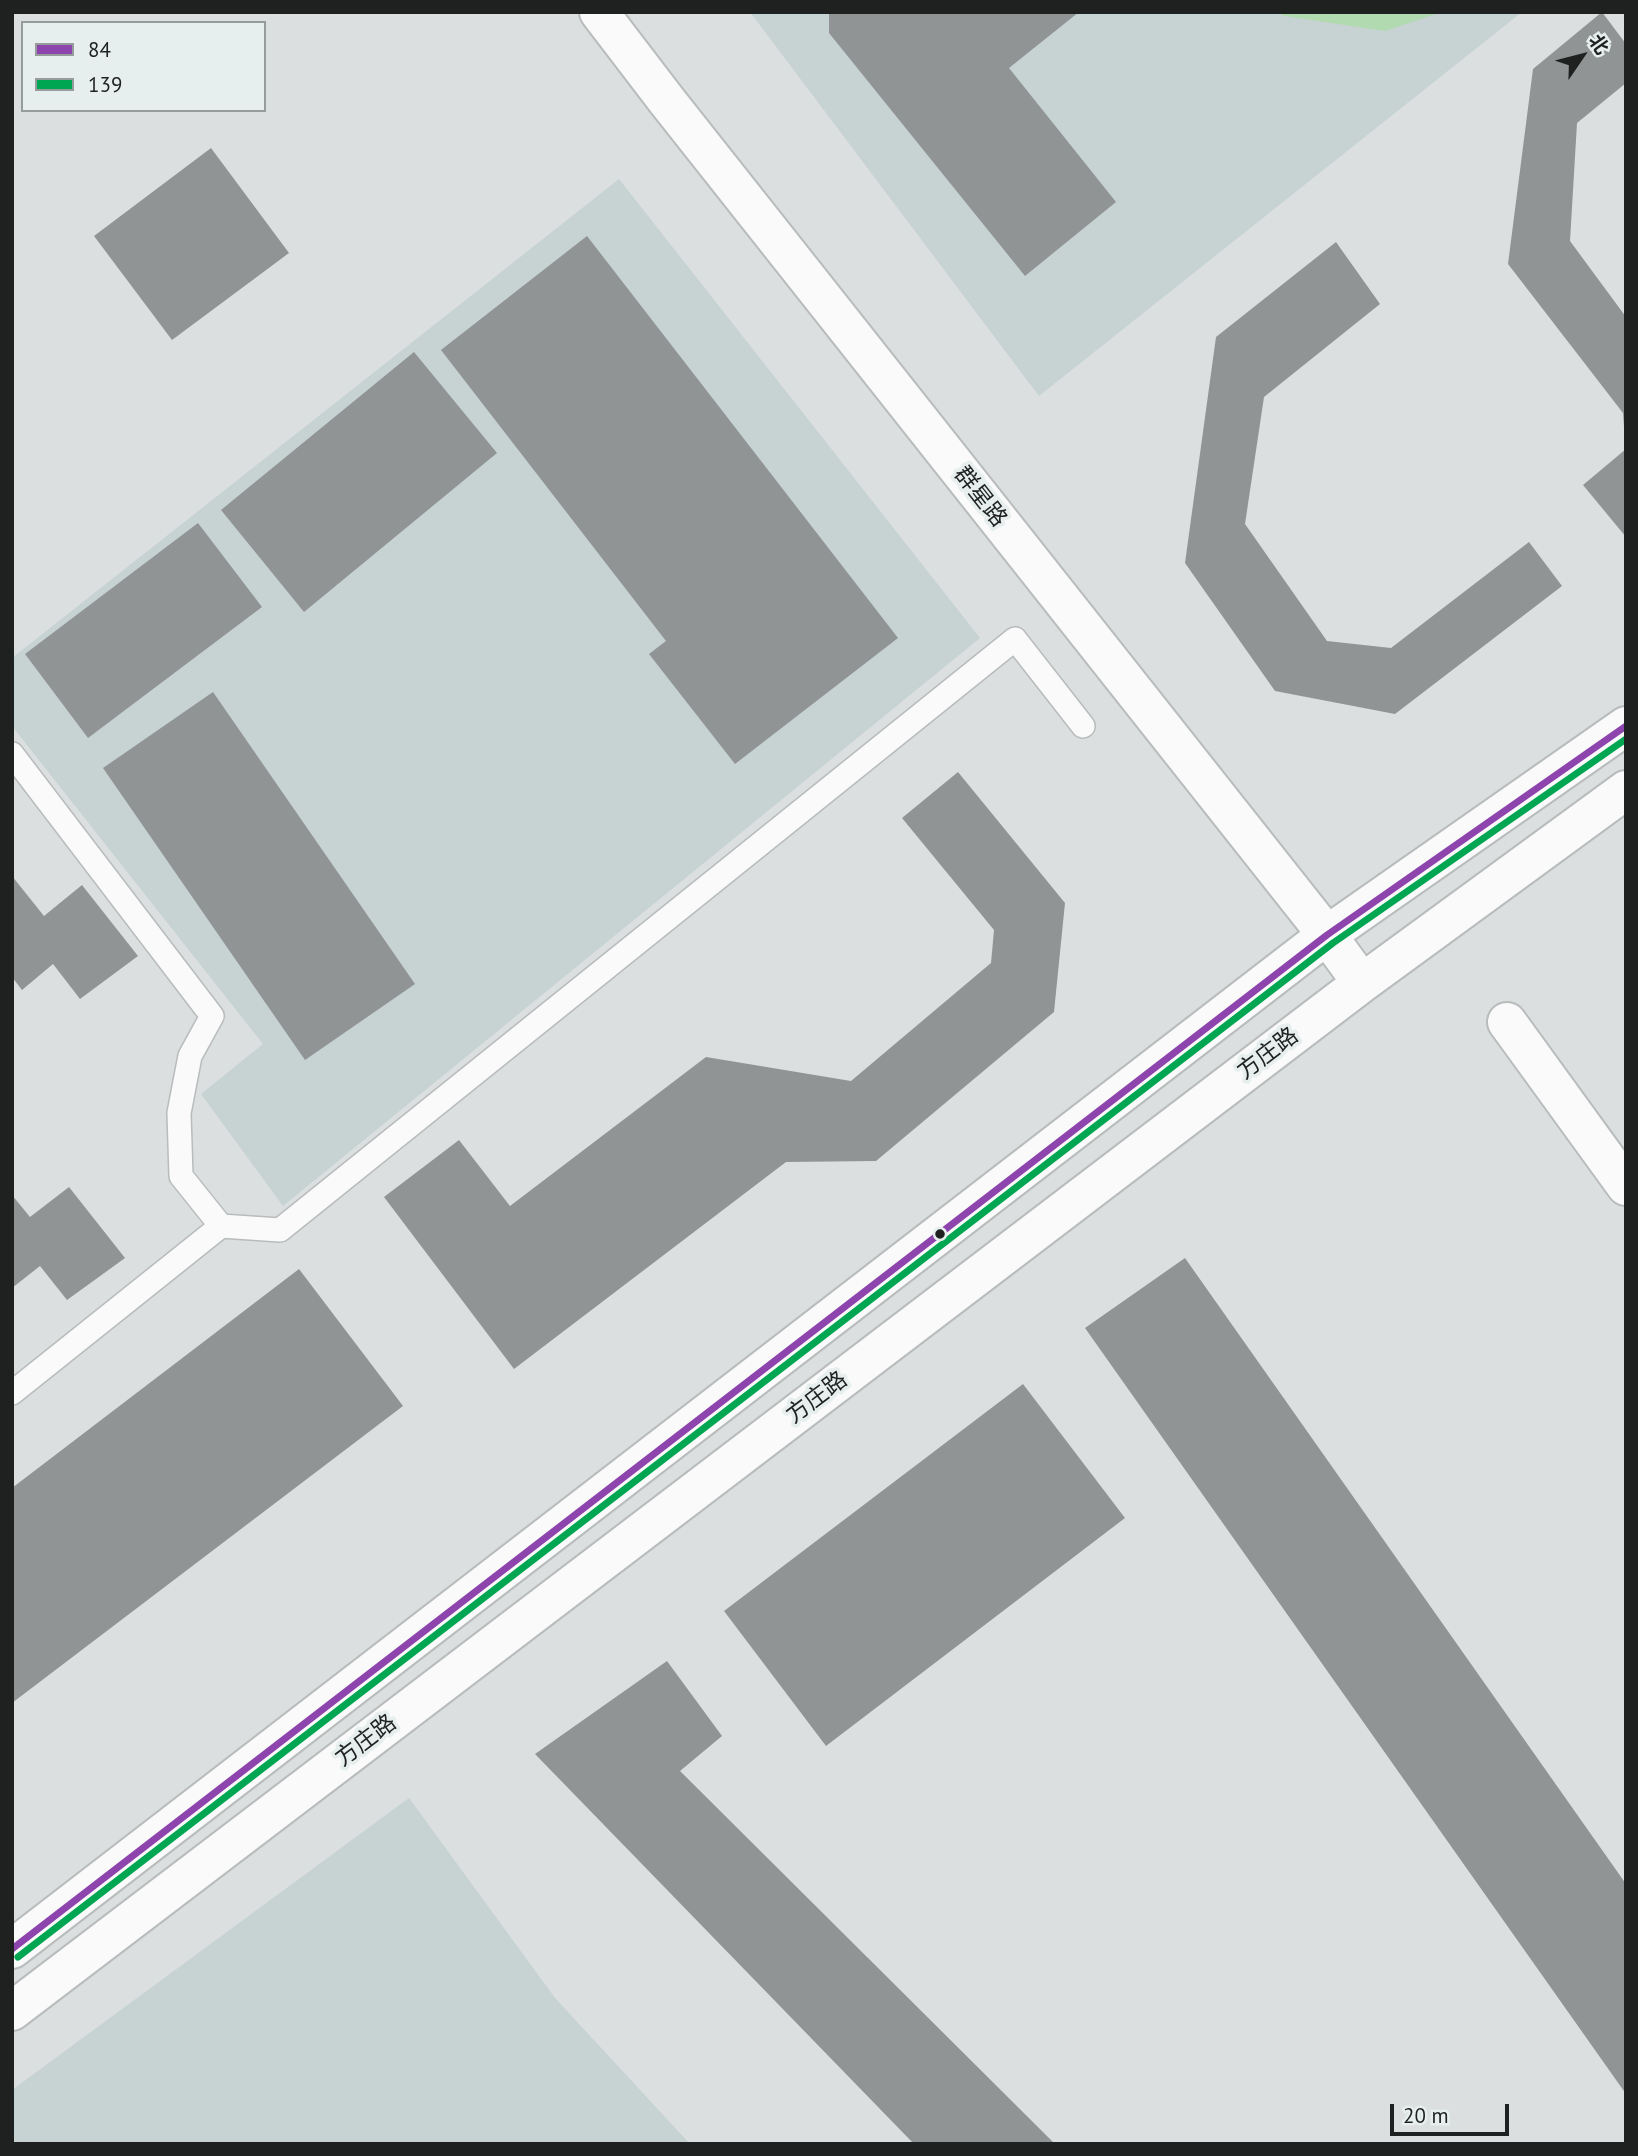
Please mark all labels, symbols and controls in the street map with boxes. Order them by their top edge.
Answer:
legend [21,21,266,112]
north arrow [1547,21,1617,91]
text: 北 [1584,29,1614,59]
text: 84 [88,36,111,63]
text: 139 [88,71,122,98]
street label: 群星路 [948,461,1012,533]
street label: 方庄路 [1232,1022,1304,1086]
unlabelled marker [933,1227,947,1241]
street label: 方庄路 [781,1366,853,1430]
street label: 方庄路 [330,1709,402,1773]
scale bar [1393,2090,1512,2134]
text: 20 m [1403,2102,1449,2129]

